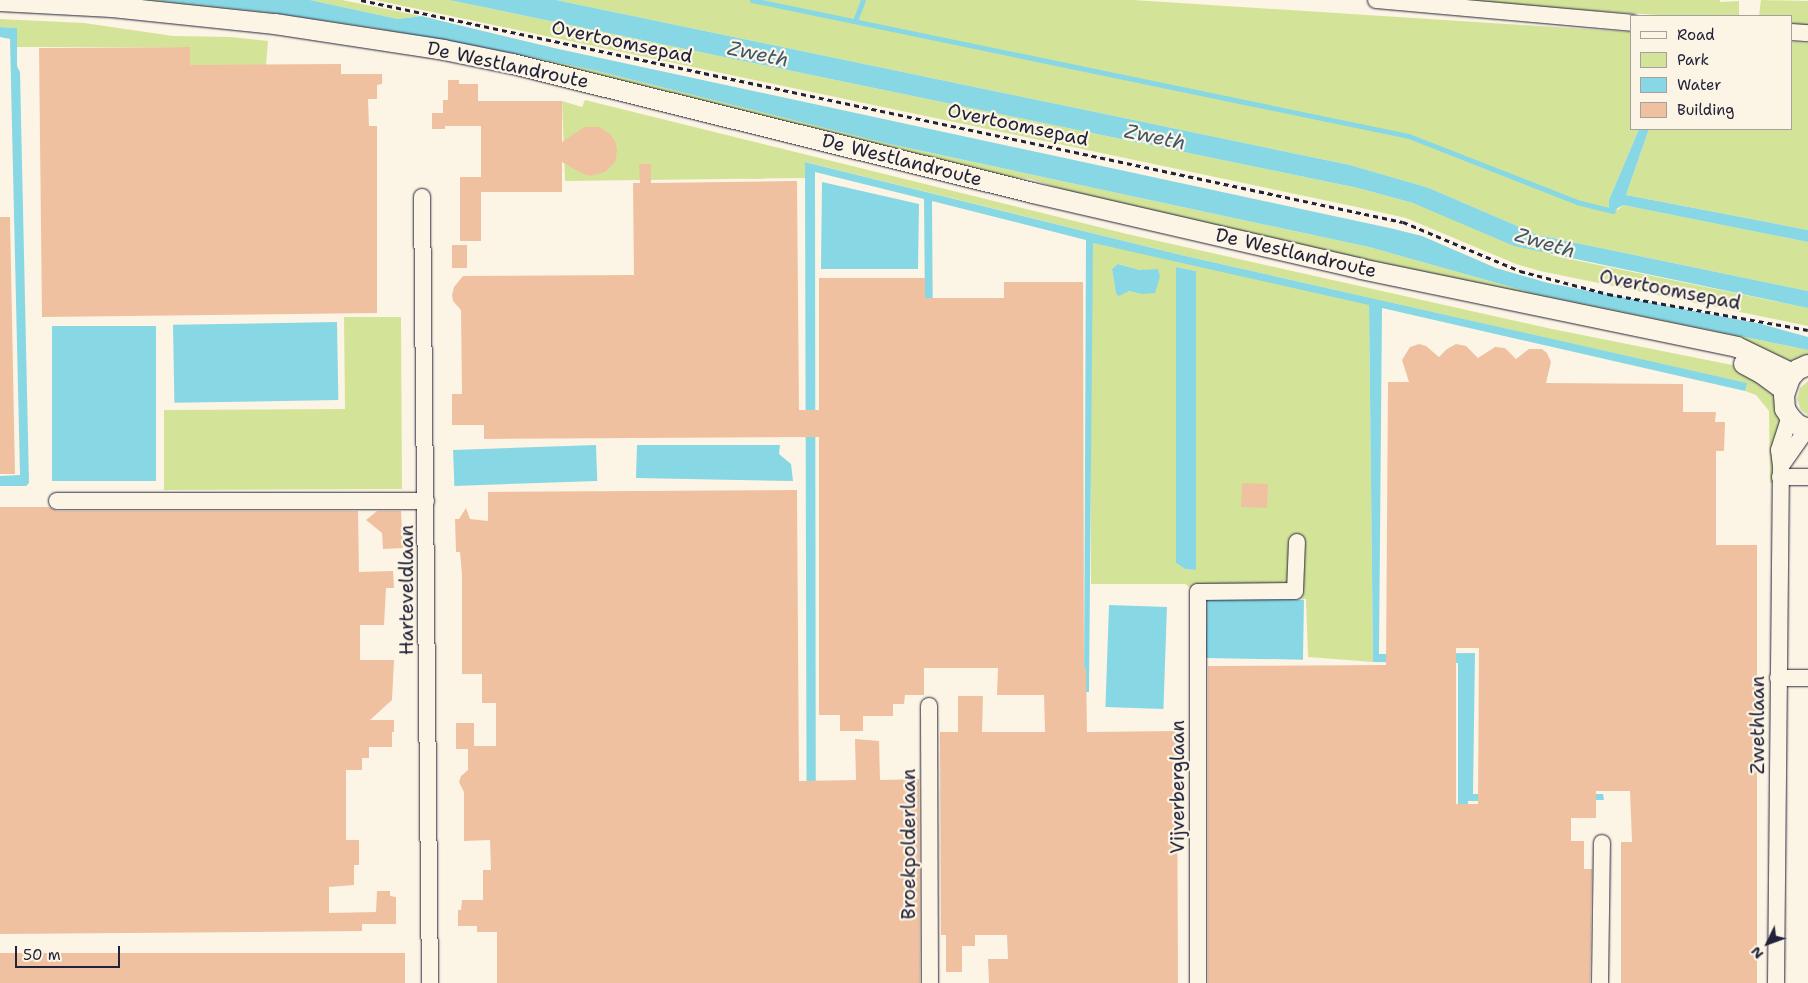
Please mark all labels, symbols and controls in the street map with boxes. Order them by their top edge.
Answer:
legend [1630,15,1793,130]
street label: Overtoomsepad [549,16,695,68]
text: Road [1677,25,1715,45]
water label: Zweth [725,36,791,72]
street label: De Westlandroute [425,37,591,93]
text: Park [1677,50,1709,70]
text: Water [1677,75,1721,95]
street label: Overtoomsepad [945,99,1091,151]
text: Building [1677,100,1734,120]
water label: Zweth [1122,119,1188,155]
street label: De Westlandroute [819,129,985,191]
water label: Zweth [1512,222,1578,264]
street label: De Westlandroute [1213,223,1379,283]
street label: Overtoomsepad [1597,265,1743,315]
street label: Harteveldlaan [396,525,418,655]
street label: Zwethlaan [1747,676,1769,774]
street label: Vijverberglaan [1167,720,1189,854]
street label: Broekpolderlaan [898,769,920,919]
north arrow [1743,918,1793,968]
scale bar [18,936,122,968]
text: N [1746,943,1767,963]
text: 50 m [23,945,61,965]

